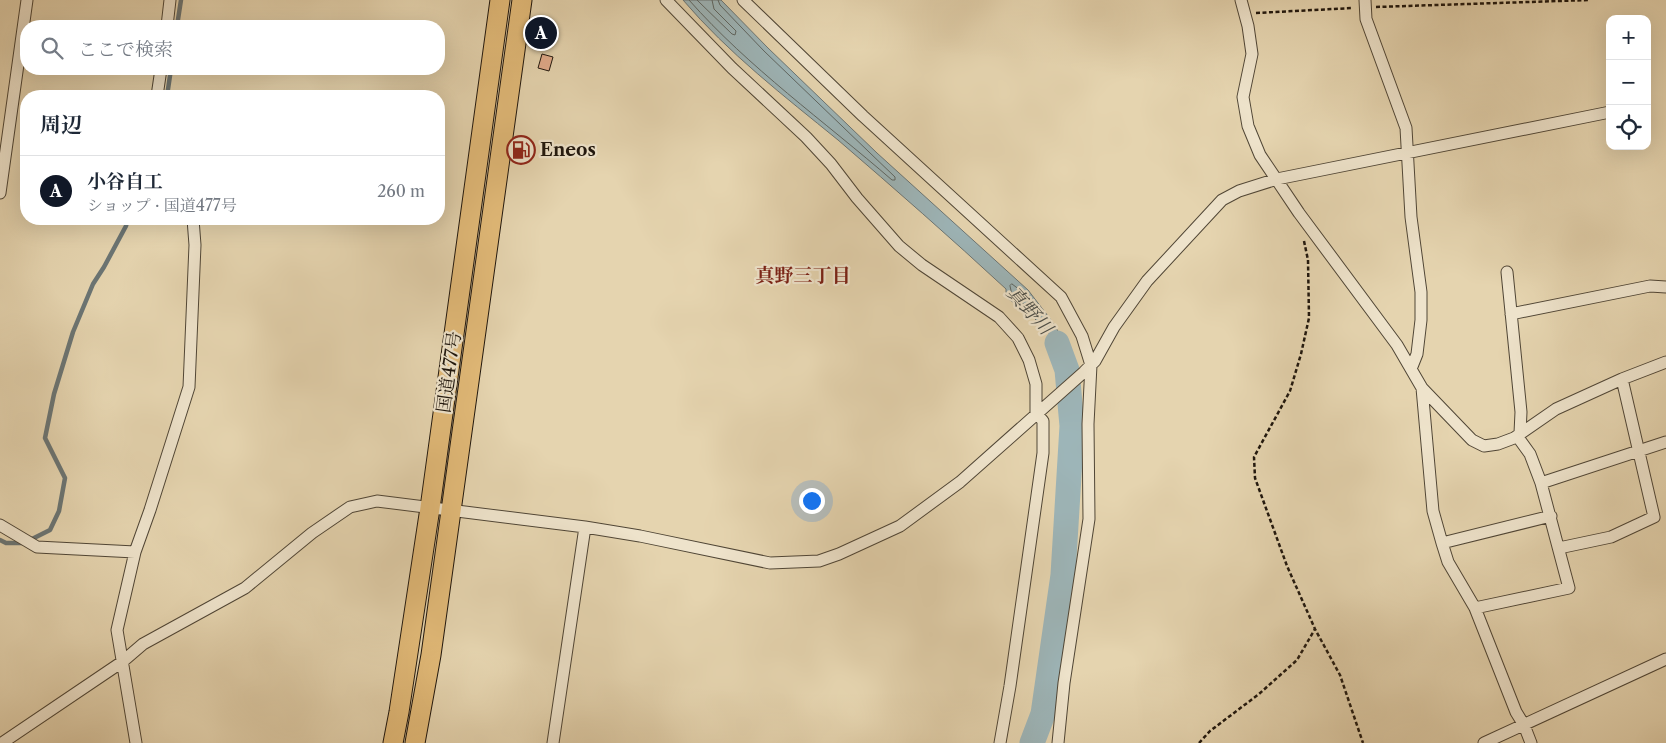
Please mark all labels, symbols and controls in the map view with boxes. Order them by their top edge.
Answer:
pin: A [525,14,557,52]
map controls [1606,15,1651,150]
button: + [1606,15,1651,60]
search box [20,20,445,75]
icon: search [38,34,66,62]
text: ここで検索 [78,38,173,61]
button: − [1606,60,1651,105]
button: locate [1606,105,1651,150]
text: 周辺 [40,112,82,137]
fuel station icon: Eneos [506,135,536,165]
place label: Eneos [540,139,596,161]
text: 小谷自工 [87,170,163,193]
text: A [50,181,62,201]
text: 260 m [377,181,425,201]
text: ショップ · 国道477号 [87,195,237,215]
district label: 真野三丁目 [755,264,851,287]
water label: 真野川 [1002,281,1059,341]
street label: 国道477号 [432,330,466,414]
your location [799,488,825,514]

